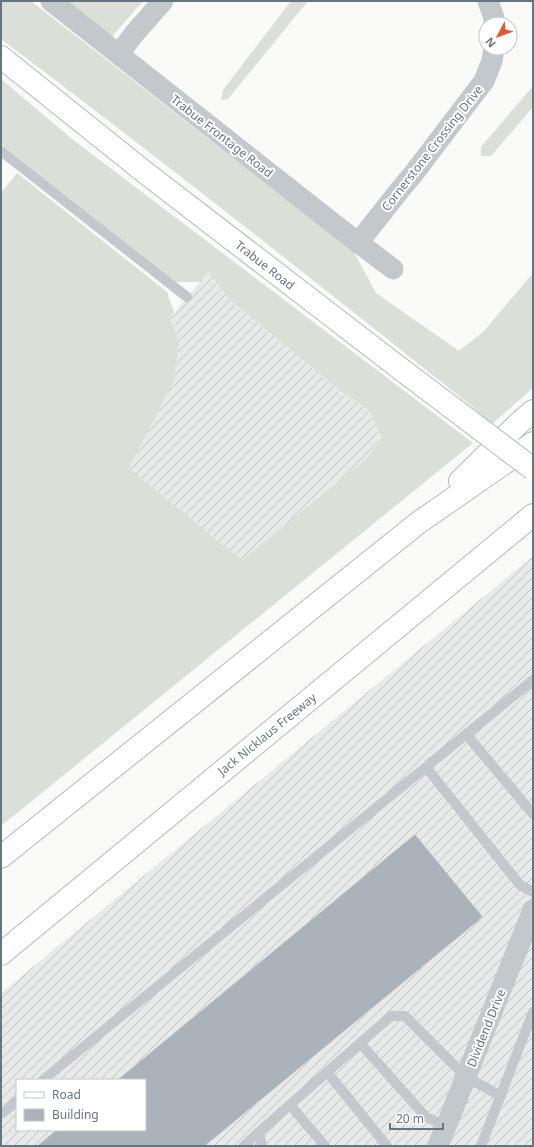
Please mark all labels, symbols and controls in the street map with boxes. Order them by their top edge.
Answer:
north arrow [478,16,518,56]
text: N [481,35,499,51]
street label: Cornerstone Crossing Drive [377,81,487,214]
street label: Trabue Frontage Road [168,91,276,181]
street label: Trabue Road [232,236,298,294]
street label: Jack Nicklaus Freeway [213,688,321,780]
street label: Dividend Drive [463,986,509,1070]
legend [16,1079,146,1131]
text: Road [52,1086,81,1103]
scale bar [390,1105,443,1131]
text: Building [52,1106,99,1123]
text: 20 m [396,1110,424,1127]

